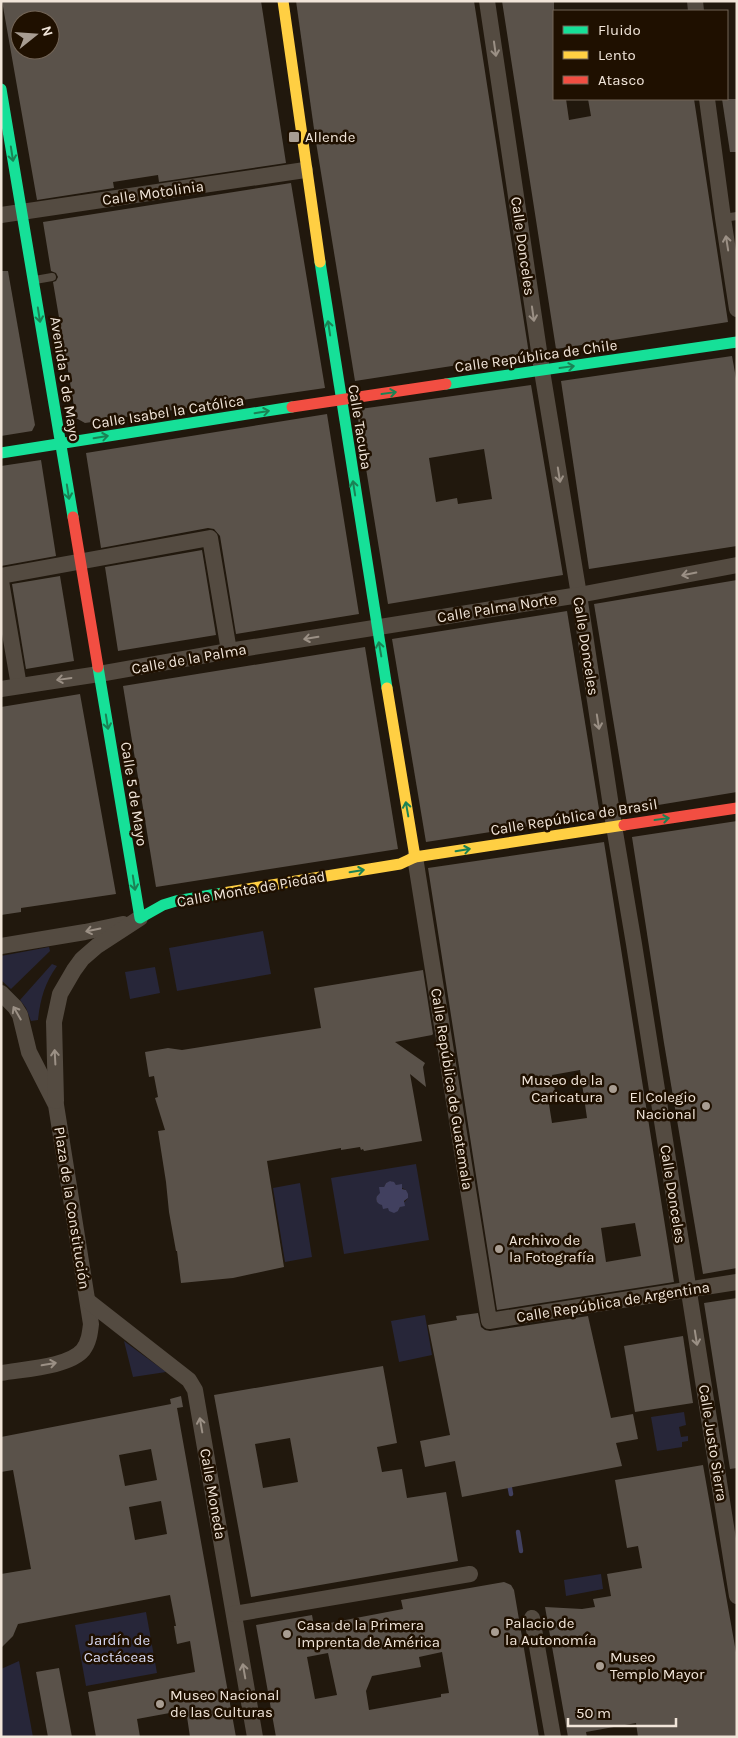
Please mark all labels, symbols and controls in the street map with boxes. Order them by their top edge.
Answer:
north arrow [10,10,60,60]
legend [553,10,728,100]
text: Fluido [598,21,641,39]
text: N [37,24,57,39]
one-way arrow [490,41,500,57]
text: Lento [598,46,636,64]
text: Atasco [598,71,644,89]
place label: Allende [305,128,355,146]
marker: Allende [287,130,301,144]
one-way arrow [8,146,18,162]
street label: Calle Motolinia [101,177,205,209]
street label: Calle Donceles [507,195,539,297]
one-way arrow [721,236,731,252]
one-way arrow [34,306,44,322]
one-way arrow [529,306,539,322]
street label: Avenida 5 de Mayo [46,315,84,443]
one-way arrow [324,320,334,336]
street label: Calle República de Chile [454,336,618,376]
one-way arrow [558,362,574,372]
street label: Calle Tacuba [344,383,376,471]
one-way arrow [380,387,396,397]
street label: Calle Isabel la Católica [91,391,245,433]
one-way arrow [253,406,269,416]
one-way arrow [93,432,109,442]
one-way arrow [554,466,564,482]
one-way arrow [349,481,359,497]
one-way arrow [64,484,74,500]
one-way arrow [681,570,697,579]
street label: Calle Palma Norte [436,590,558,626]
street label: Calle Donceles [569,595,603,697]
one-way arrow [303,634,319,644]
street label: Calle de la Palma [130,640,248,678]
one-way arrow [374,641,384,657]
one-way arrow [56,675,72,685]
one-way arrow [593,713,603,729]
one-way arrow [103,714,113,730]
street label: Calle 5 de Mayo [117,741,151,847]
street label: Calle República de Brasil [489,795,659,839]
one-way arrow [401,801,411,817]
one-way arrow [653,813,669,823]
one-way arrow [455,844,471,854]
one-way arrow [349,866,365,876]
street label: Calle Monte de Piedad [175,867,327,911]
one-way arrow [129,874,139,890]
one-way arrow [85,926,101,936]
street label: Calle República de Guatemala [427,987,477,1191]
one-way arrow [12,1006,22,1020]
one-way arrow [51,1049,60,1065]
place label: Museo de la Caricatura [521,1071,603,1106]
marker: Museo de la Caricatura [607,1083,619,1095]
place label: El Colegio Nacional [629,1088,696,1123]
marker: El Colegio Nacional [700,1100,712,1112]
street label: Plaza de la Constitución [50,1125,94,1291]
street label: Calle Donceles [656,1143,690,1245]
place label: Archivo de la Fotografía [509,1231,595,1266]
marker: Archivo de la Fotografía [493,1243,505,1255]
street label: Calle República de Argentina [515,1278,711,1326]
one-way arrow [691,1330,701,1346]
one-way arrow [41,1359,57,1369]
street label: Calle Justo Sierra [695,1383,731,1503]
one-way arrow [196,1417,206,1433]
street label: Calle Moneda [196,1447,230,1541]
place label: Palacio de la Autonomía [505,1614,597,1649]
place label: Casa de la Primera Imprenta de América [297,1616,440,1651]
marker: Palacio de la Autonomía [489,1626,501,1638]
marker: Casa de la Primera Imprenta de América [281,1628,293,1640]
park label: Jardín de Cactáceas [84,1631,154,1666]
place label: Museo Templo Mayor [610,1648,705,1683]
marker: Museo Templo Mayor [594,1660,606,1672]
one-way arrow [238,1664,248,1680]
place label: Museo Nacional de las Culturas [170,1686,280,1721]
scale bar [568,1696,676,1728]
marker: Museo Nacional de las Culturas [154,1698,166,1710]
text: 50 m [576,1704,611,1722]

